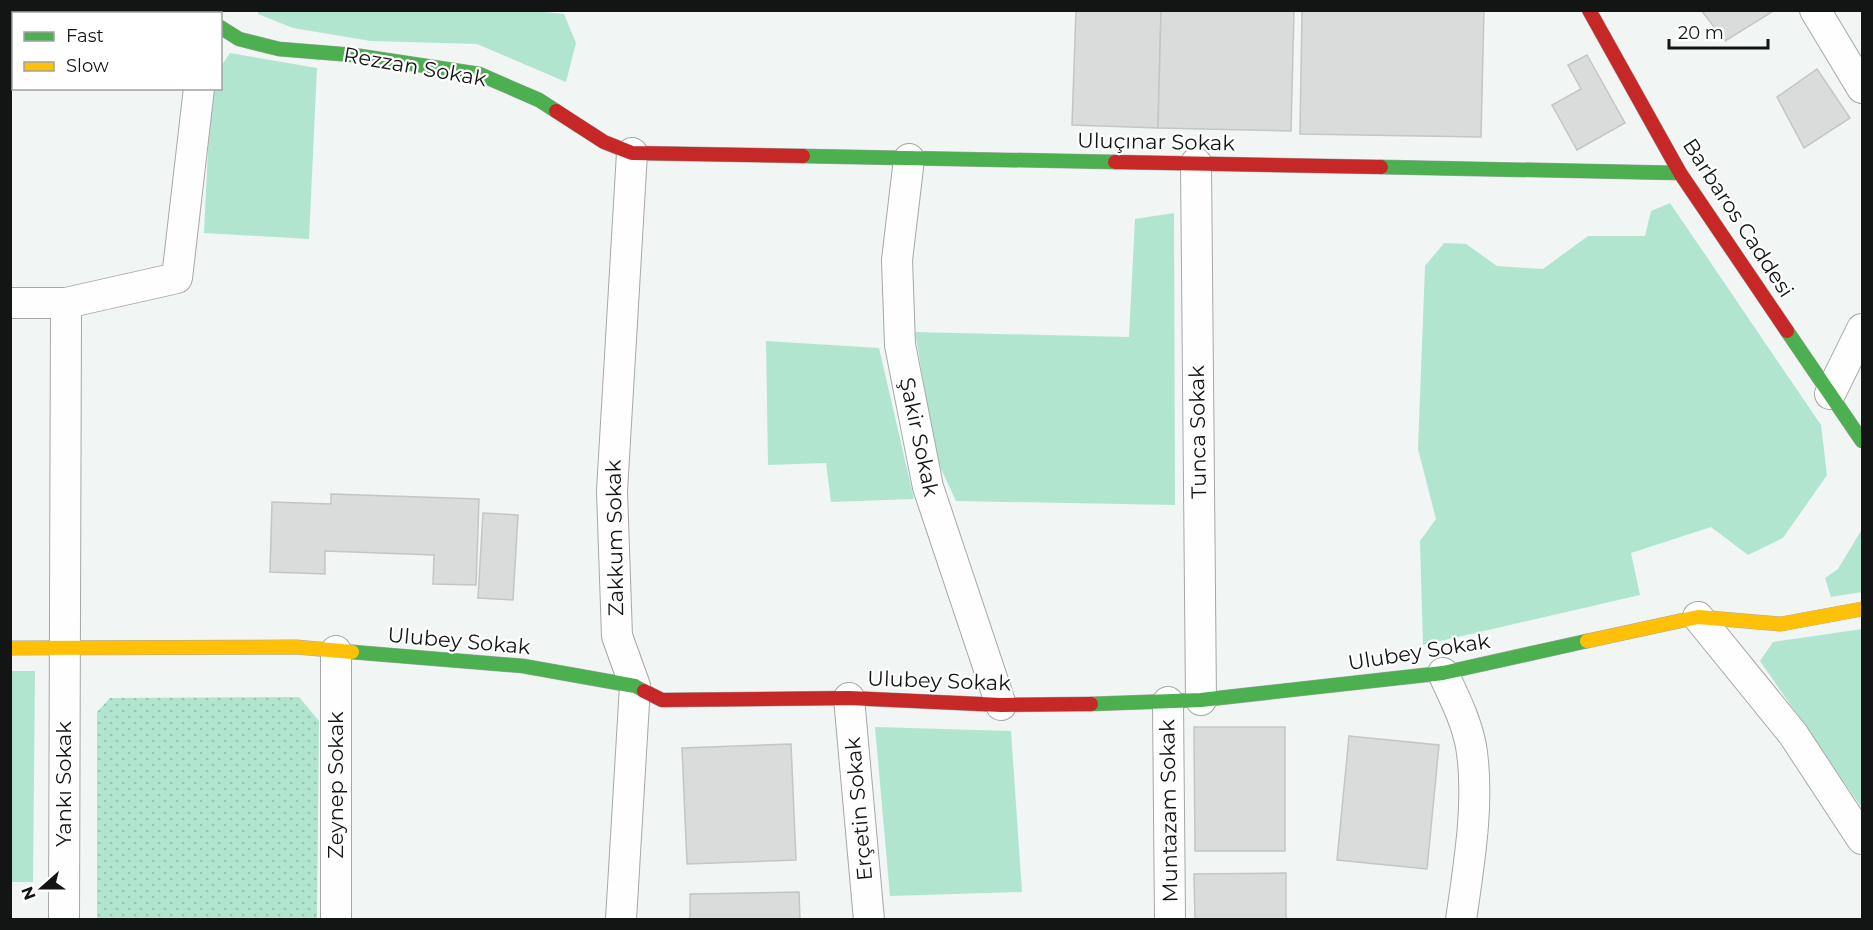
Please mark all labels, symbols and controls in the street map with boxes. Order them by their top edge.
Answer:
legend [12,12,222,90]
scale bar [1669,12,1768,50]
text: 20 m [1678,22,1724,44]
text: Fast [66,25,104,47]
street label: Rezzan Sokak [342,42,489,91]
text: Slow [66,55,109,77]
street label: Uluçınar Sokak [1077,128,1236,155]
street label: Barbaros Caddesi [1678,134,1799,302]
street label: Tunca Sokak [1184,365,1211,499]
street label: Şakir Sokak [895,375,944,499]
street label: Zakkum Sokak [601,459,628,616]
street label: Ulubey Sokak [387,622,532,659]
street label: Ulubey Sokak [1346,628,1492,675]
street label: Ulubey Sokak [867,666,1012,696]
street label: Zeynep Sokak [323,711,348,859]
street label: Muntazam Sokak [1154,719,1183,903]
street label: Yankı Sokak [51,721,76,847]
street label: Erçetin Sokak [840,736,877,882]
north arrow [12,858,72,918]
text: N [17,884,40,903]

